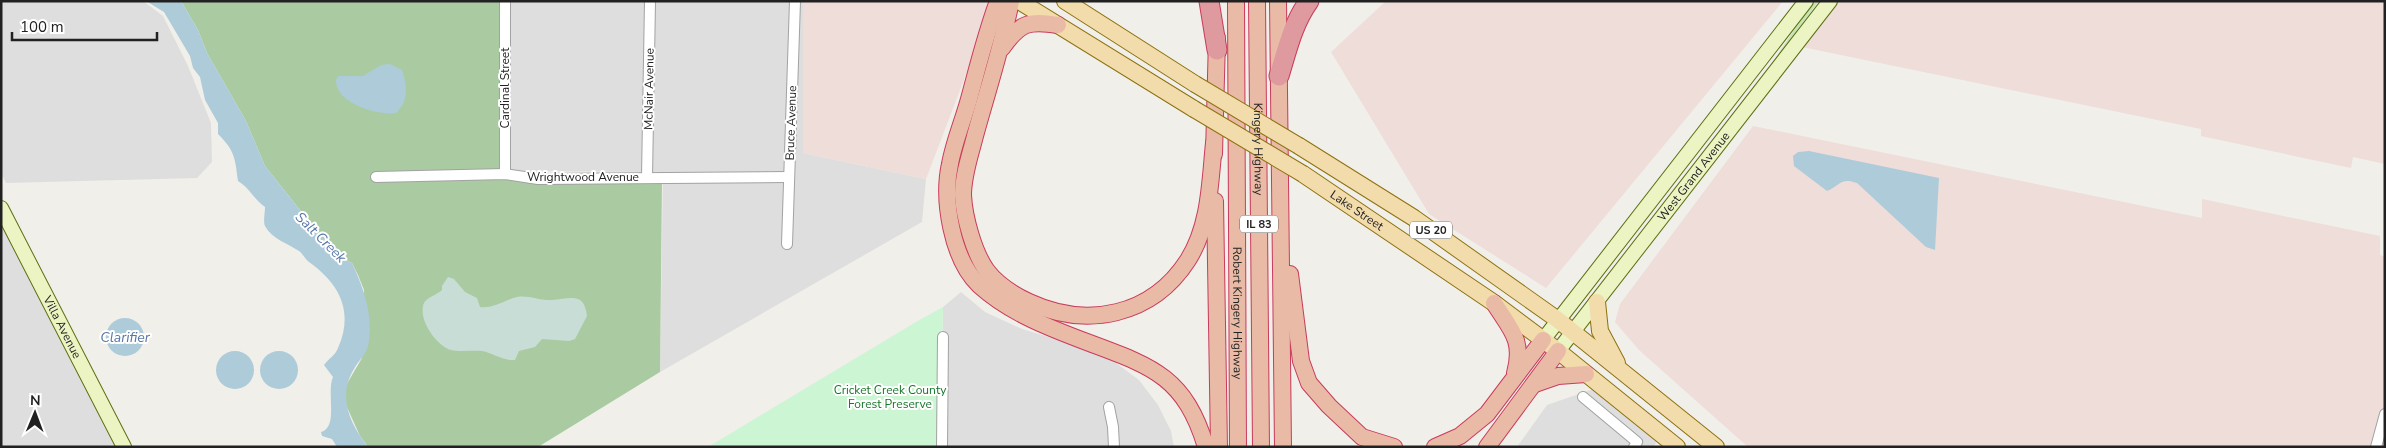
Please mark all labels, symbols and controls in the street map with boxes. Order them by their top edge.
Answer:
scale bar [12,10,158,42]
text: 100 m [20,17,64,37]
street label: Cardinal Street [497,47,513,128]
street label: McNair Avenue [640,48,658,130]
street label: Bruce Avenue [782,85,800,161]
street label: Kingery Highway [1250,103,1267,196]
street label: West Grand Avenue [1654,129,1733,224]
street label: Wrightwood Avenue [527,169,639,185]
street label: Lake Street [1327,187,1387,235]
water label: Salt Creek [291,208,351,268]
road number: IL 83 [1240,215,1278,232]
road number: US 20 [1410,222,1452,238]
street label: Robert Kingery Highway [1229,247,1246,380]
street label: Villa Avenue [39,292,85,361]
water label: Clarifier [100,328,151,347]
park label: Cricket Creek County Forest Preserve [834,382,947,412]
north arrow [10,388,60,438]
text: N [30,391,41,410]

